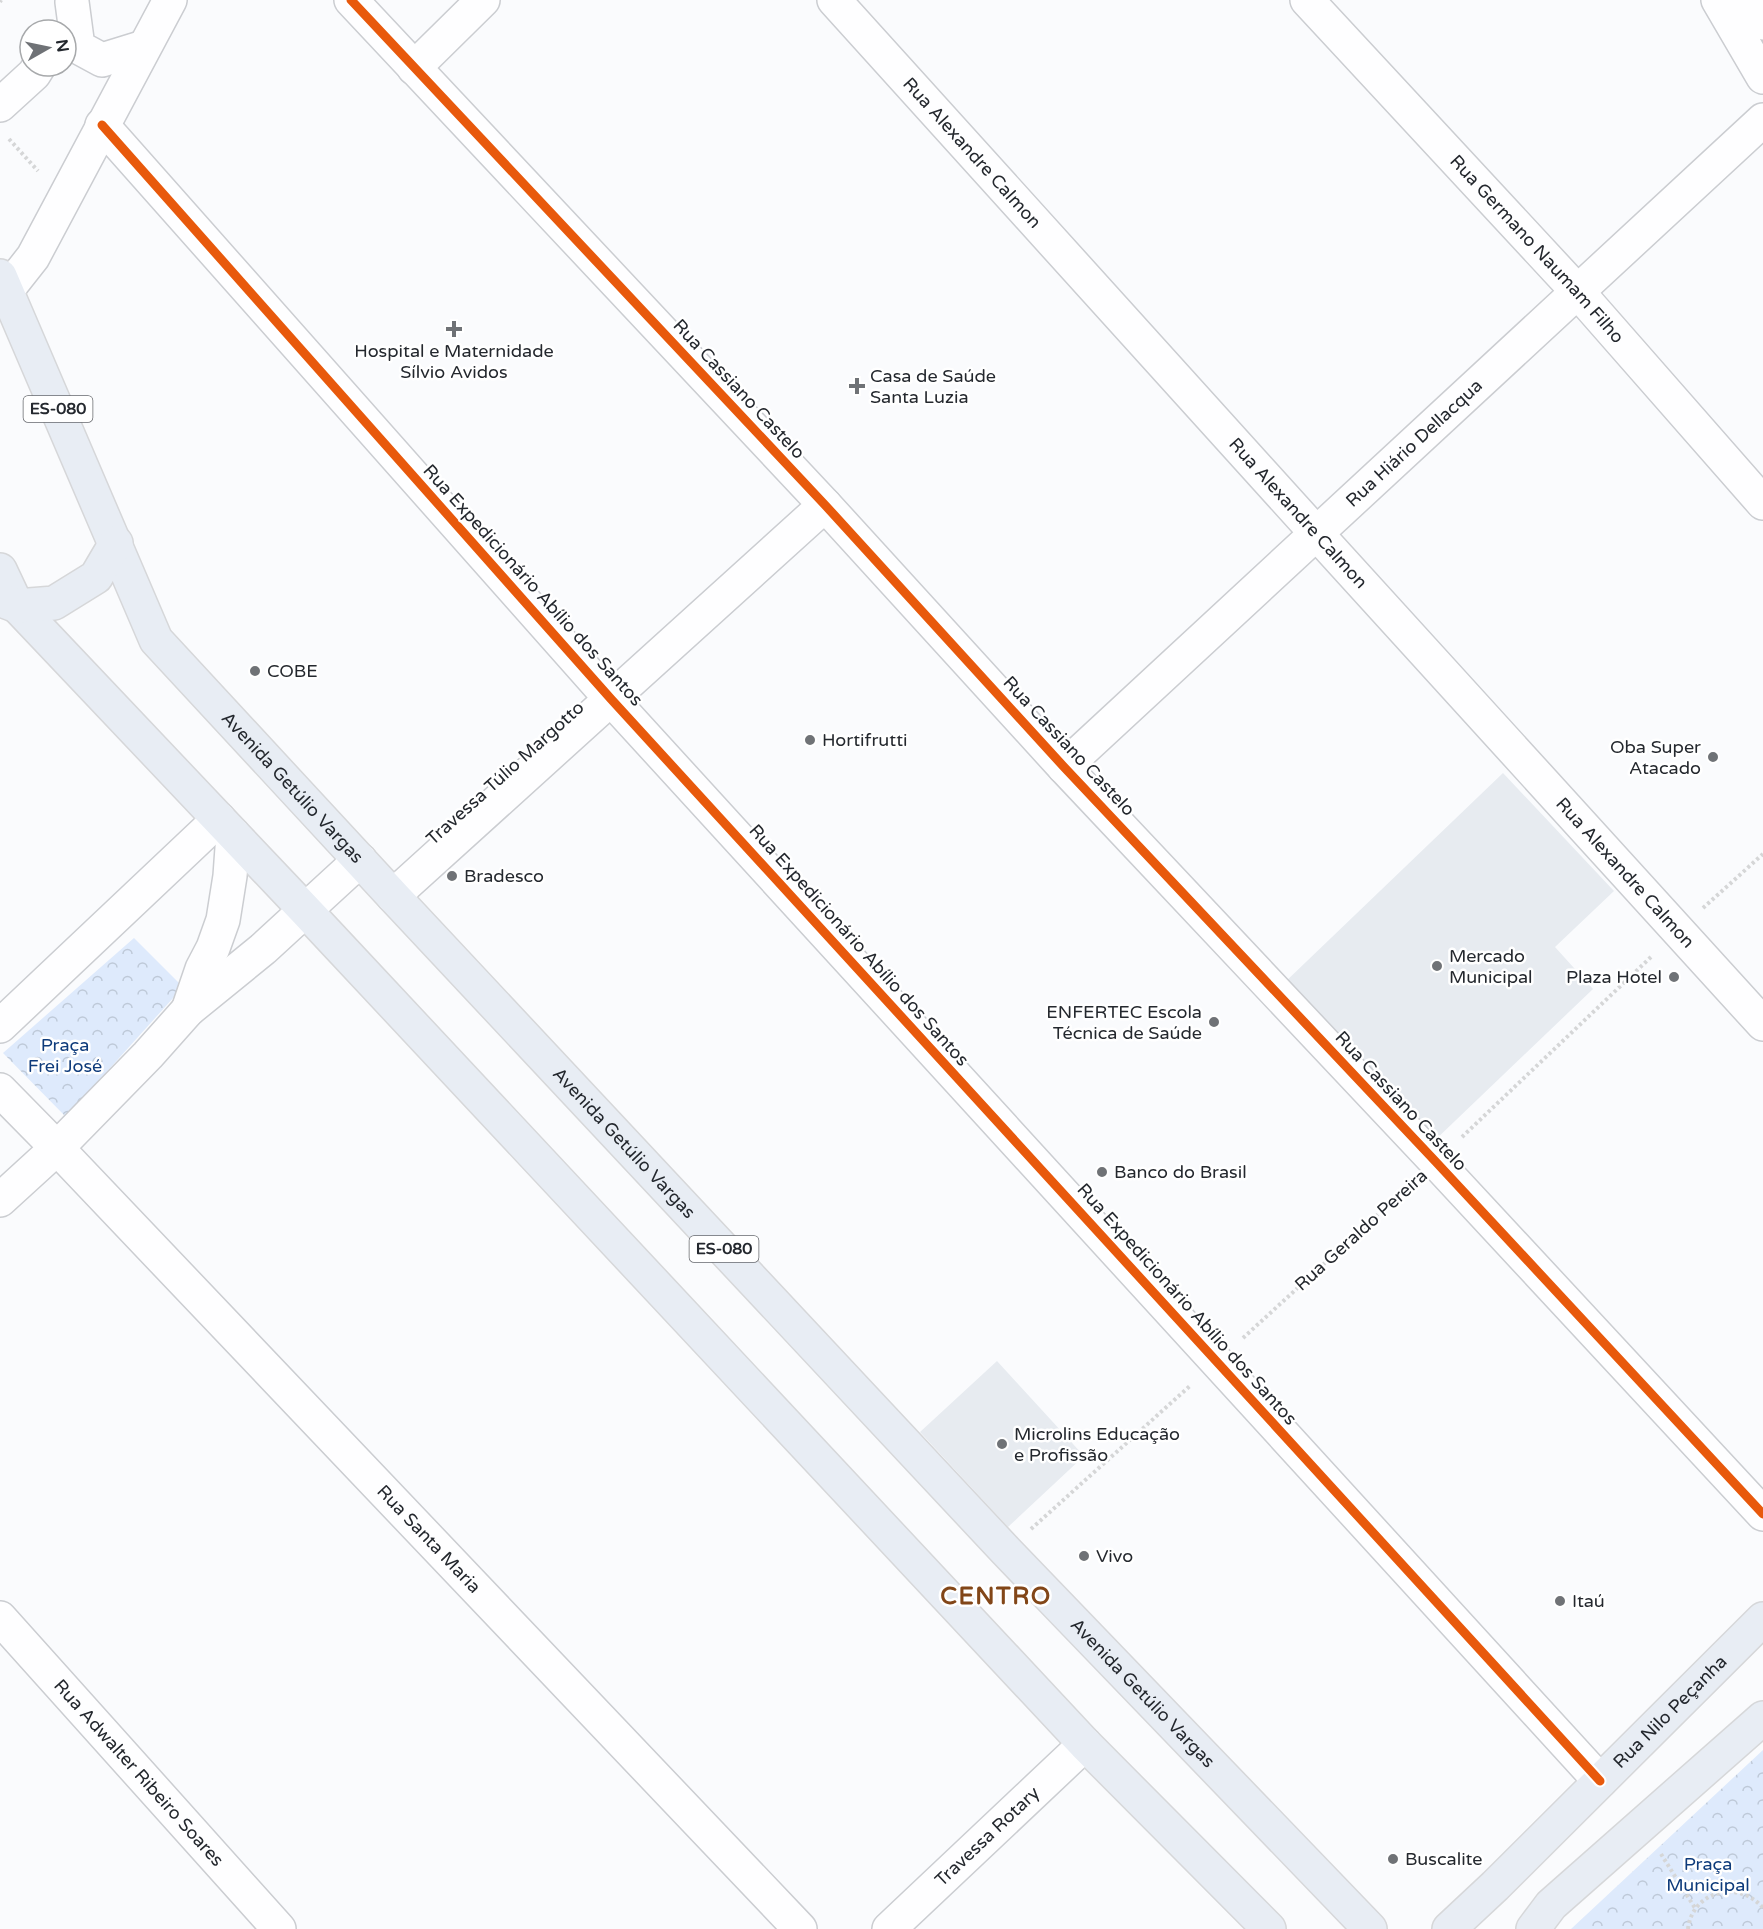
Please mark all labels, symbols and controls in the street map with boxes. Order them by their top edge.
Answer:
north arrow [18,18,78,78]
text: N [51,38,73,54]
street label: Rua Alexandre Calmon [898,73,1046,233]
street label: Rua Germano Naumam Filho [1445,150,1629,348]
street label: Rua Cassiano Castelo [668,314,810,464]
marker: Hospital e Maternidade Sílvio Avidos [445,320,463,338]
place label: Hospital e Maternidade Sílvio Avidos [354,340,554,383]
place label: Casa de Saúde Santa Luzia [870,365,996,408]
street label: Rua Hiário Dellacqua [1341,374,1487,512]
marker: Casa de Saúde Santa Luzia [848,377,866,395]
road number: ES-080 [23,396,92,422]
street label: Rua Alexandre Calmon [1224,433,1372,593]
street label: Rua Expedicionário Abílio dos Santos [418,460,648,710]
place label: COBE [267,660,318,682]
marker: COBE [248,664,262,678]
street label: Rua Cassiano Castelo [998,671,1140,821]
street label: Travessa Túlio Margotto [422,696,588,850]
street label: Avenida Getúlio Vargas [217,707,368,868]
place label: Hortifrutti [822,729,908,751]
marker: Hortifrutti [803,733,817,747]
place label: Oba Super Atacado [1610,736,1701,779]
marker: Oba Super Atacado [1706,750,1720,764]
street label: Rua Alexandre Calmon [1551,793,1699,952]
street label: Rua Expedicionário Abílio dos Santos [744,820,974,1070]
place label: Bradesco [464,865,544,887]
marker: Bradesco [445,869,459,883]
place label: Mercado Municipal [1449,945,1533,988]
marker: Mercado Municipal [1430,959,1444,973]
place label: Plaza Hotel [1566,966,1662,988]
marker: Plaza Hotel [1667,970,1681,984]
place label: ENFERTEC Escola Técnica de Saúde [1046,1001,1202,1044]
marker: ENFERTEC Escola Técnica de Saúde [1207,1015,1221,1029]
street label: Rua Cassiano Castelo [1330,1026,1472,1176]
park label: Praça Frei José [28,1034,102,1077]
street label: Avenida Getúlio Vargas [548,1063,700,1223]
place label: Banco do Brasil [1114,1161,1247,1183]
marker: Banco do Brasil [1095,1165,1109,1179]
street label: Rua Geraldo Pereira [1290,1165,1432,1295]
street label: Rua Expedicionário Abílio dos Santos [1072,1179,1302,1429]
road number: ES-080 [690,1236,758,1262]
place label: Microlins Educação e Profissão [1014,1423,1180,1466]
marker: Microlins Educação e Profissão [995,1437,1009,1451]
street label: Rua Santa Maria [372,1480,486,1598]
place label: Vivo [1096,1545,1133,1567]
marker: Vivo [1077,1549,1091,1563]
district label: CENTRO [940,1582,1052,1611]
place label: Itaú [1572,1590,1605,1612]
marker: Itaú [1553,1594,1567,1608]
street label: Avenida Getúlio Vargas [1066,1614,1220,1772]
street label: Rua Nilo Peçanha [1609,1650,1731,1773]
street label: Rua Adwalter Ribeiro Soares [49,1675,228,1871]
street label: Travessa Rotary [930,1782,1044,1891]
place label: Buscalite [1405,1848,1483,1870]
marker: Buscalite [1386,1852,1400,1866]
park label: Praça Municipal [1666,1853,1750,1896]

